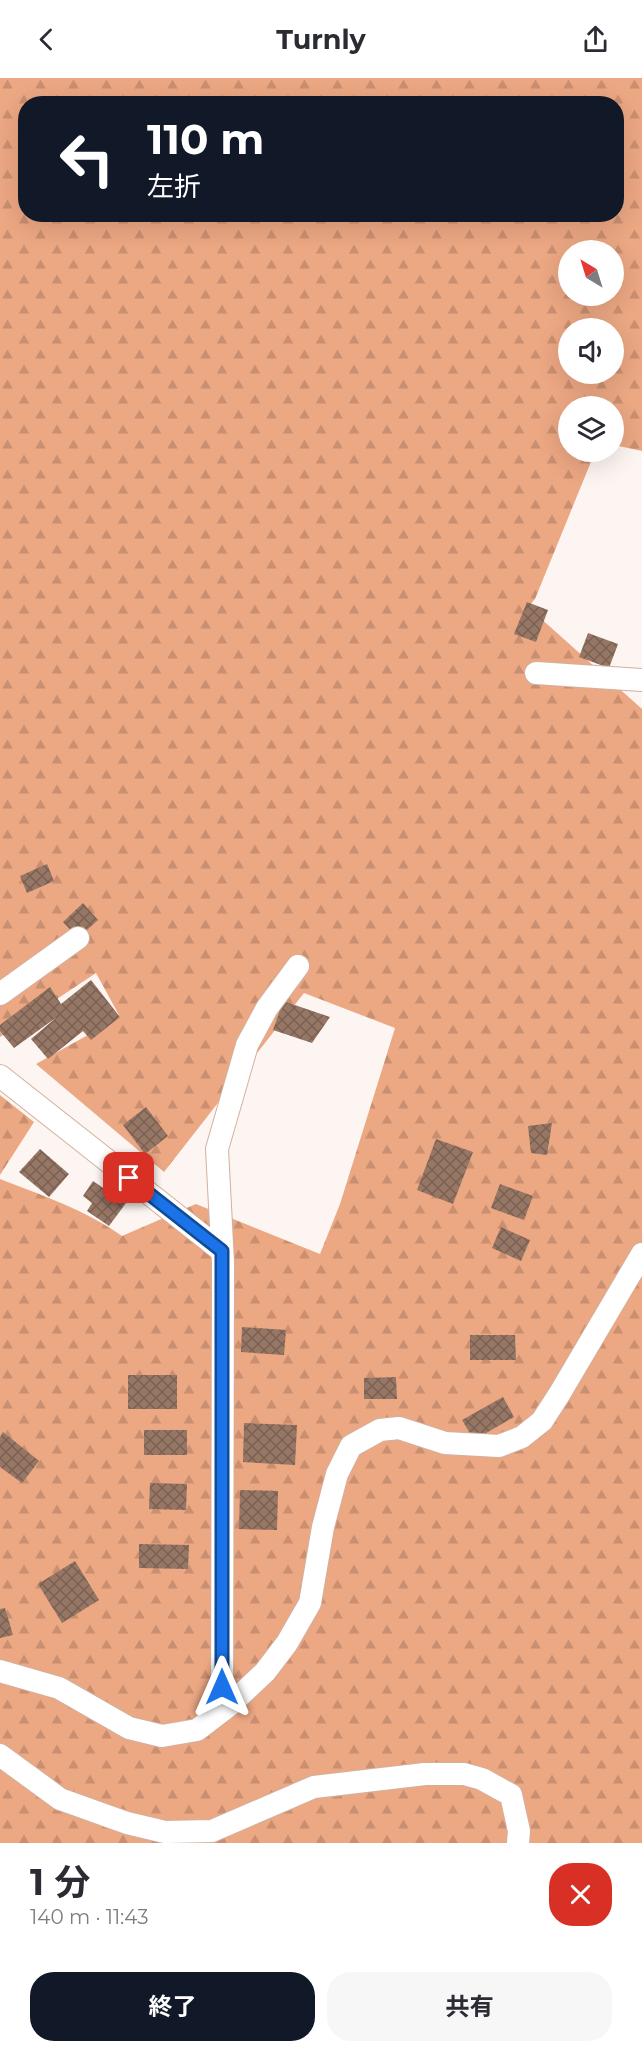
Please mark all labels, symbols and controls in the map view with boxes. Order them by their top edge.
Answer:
icon: back [30,23,63,56]
text: Turnly [276,23,366,56]
icon: share [579,23,612,56]
text: 110 m [147,113,264,165]
icon: left [48,120,126,198]
text: 左折 [147,170,201,203]
north arrow [558,240,624,306]
map controls [558,240,624,462]
button: sound [558,318,624,384]
button: layers [558,396,624,462]
pin [103,1152,154,1203]
icon: arrive [112,1161,145,1194]
position arrow [190,1655,254,1719]
text: 1 分 [30,1860,90,1904]
button: close [549,1863,612,1926]
text: 140 m · 11:43 [30,1905,149,1929]
button: 終了 [30,1972,315,2041]
button: 共有 [327,1972,612,2041]

